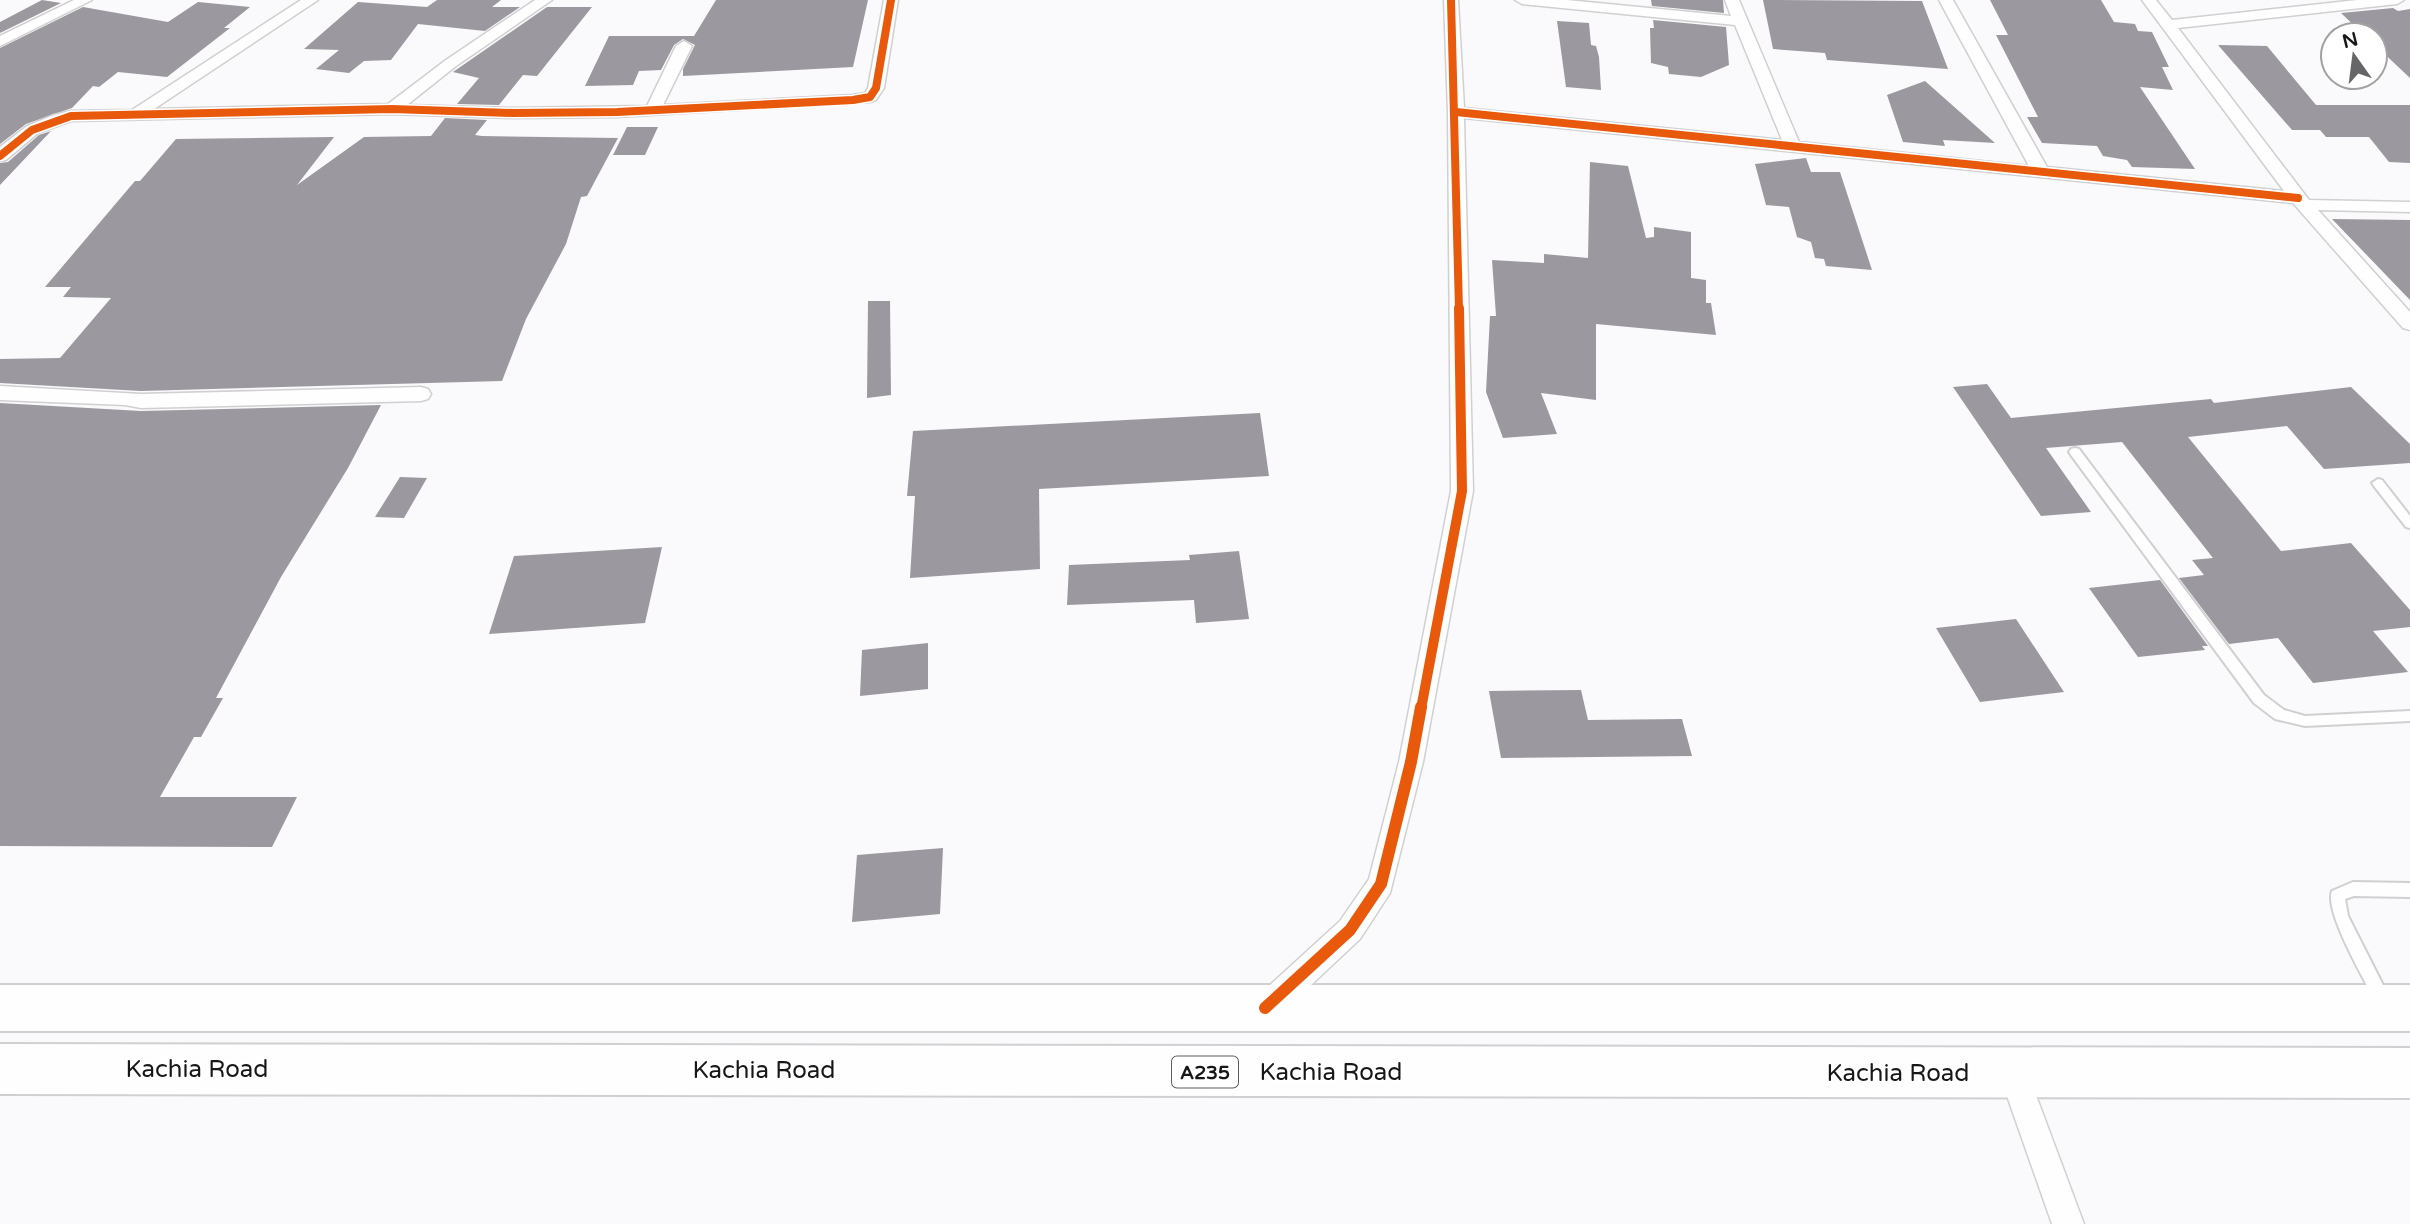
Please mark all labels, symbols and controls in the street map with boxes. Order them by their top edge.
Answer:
north arrow [2319,21,2389,91]
text: N [2340,28,2360,53]
street label: Kachia Road [126,1055,269,1084]
street label: Kachia Road [693,1056,836,1085]
road number: A235 [1172,1056,1238,1088]
street label: Kachia Road [1260,1058,1403,1087]
street label: Kachia Road [1827,1059,1970,1088]

